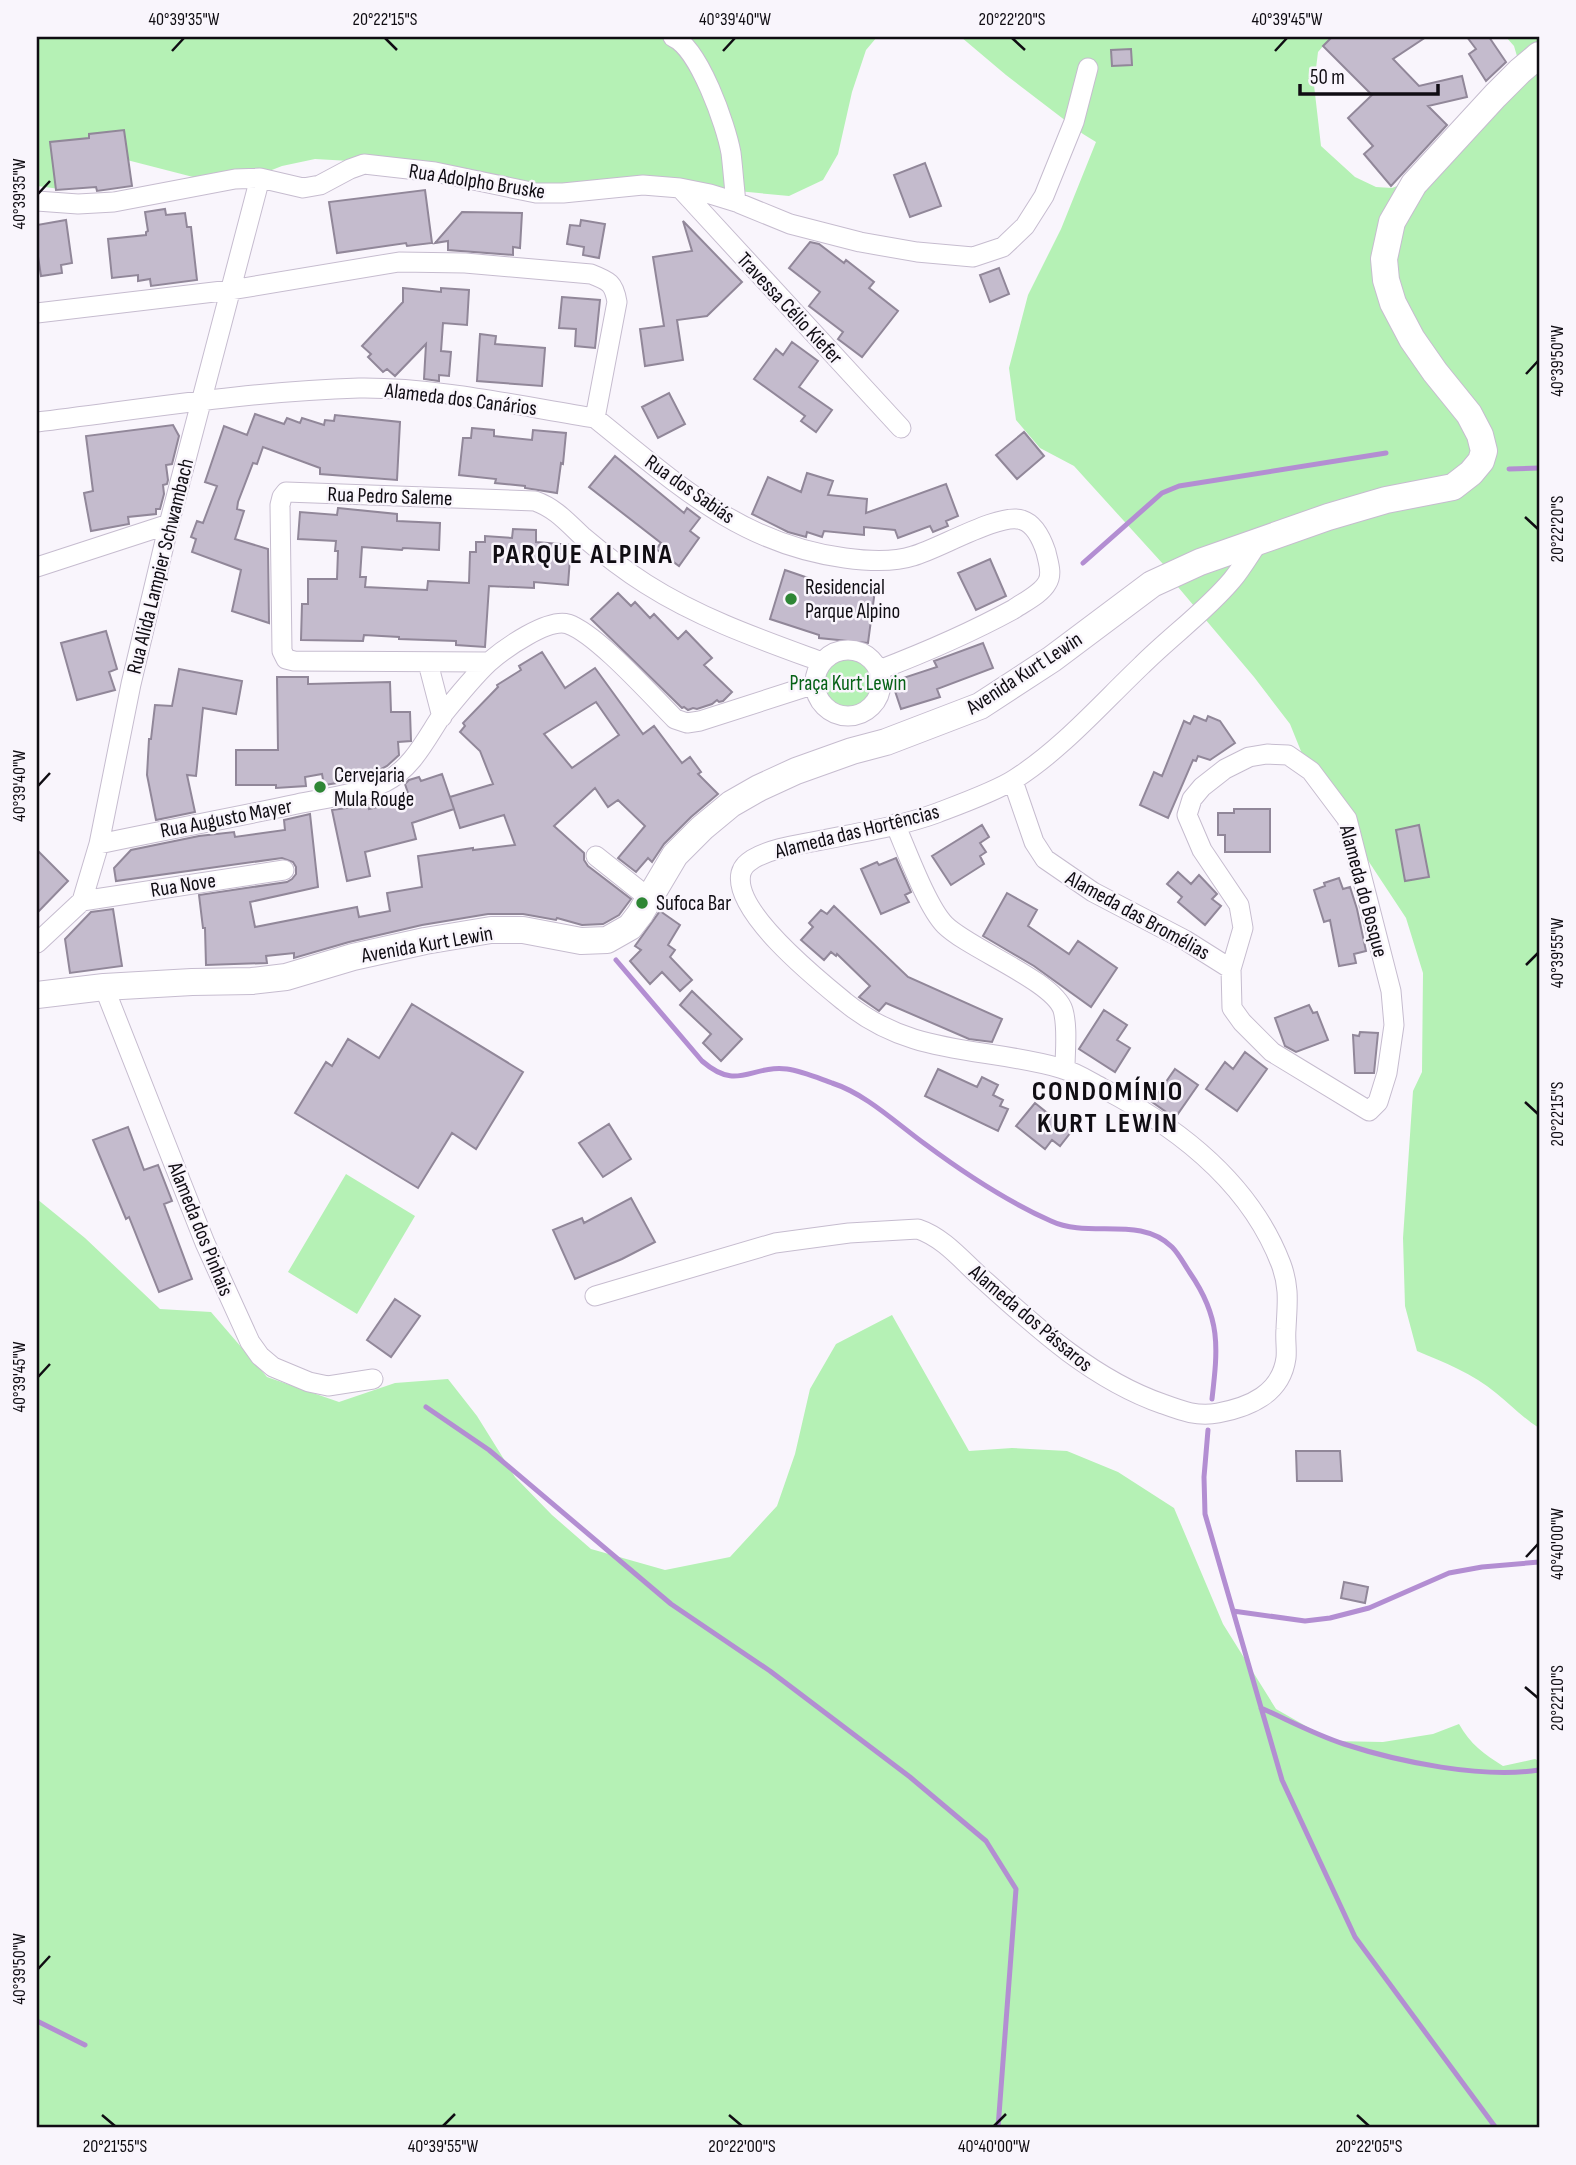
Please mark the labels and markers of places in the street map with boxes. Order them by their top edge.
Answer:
place label: Residencial Parque Alpino [805,575,900,624]
marker: Residencial Parque Alpino [783,591,799,607]
place label: Cervejaria Mula Rouge [334,763,414,812]
marker: Cervejaria Mula Rouge [312,779,328,795]
place label: Sufoca Bar [656,891,731,916]
marker: Sufoca Bar [634,895,650,911]

